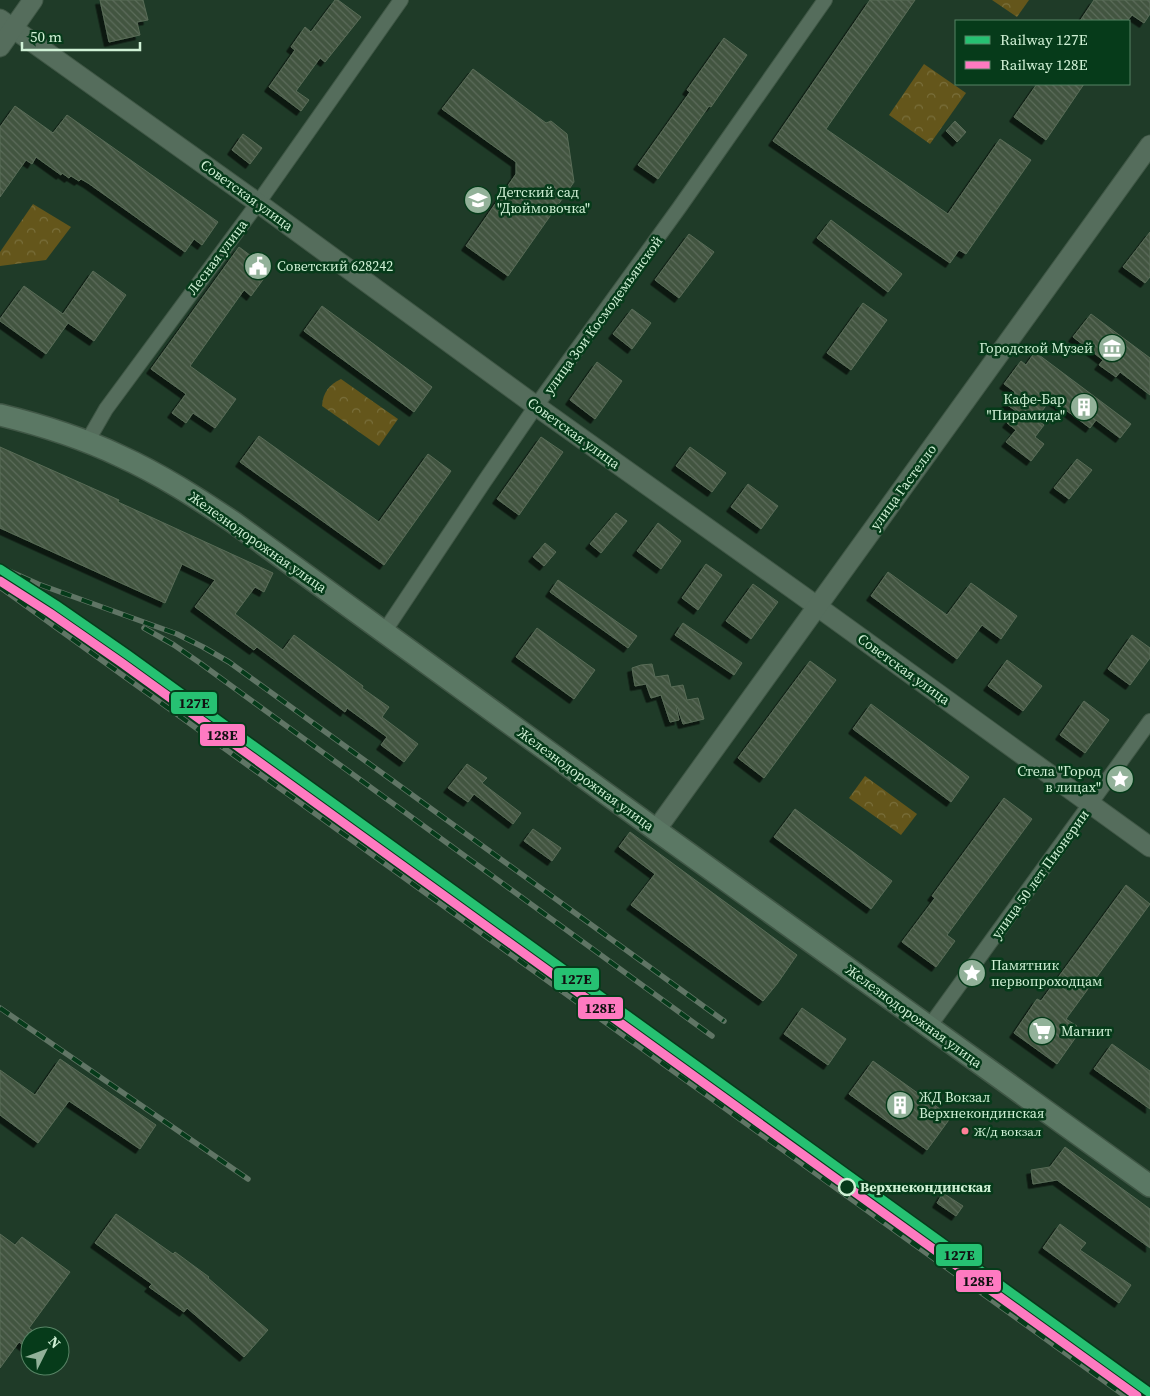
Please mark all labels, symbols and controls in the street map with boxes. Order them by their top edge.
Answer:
scale bar [22,20,140,52]
legend [955,20,1130,85]
text: 50 m [30,26,62,47]
text: Railway 127Е [1000,29,1088,50]
text: Railway 128Е [1000,54,1088,75]
street label: Советская улица [197,155,298,236]
place label: Детский сад "Дюймовочка" [497,182,590,218]
school or university icon: Детский сад "Дюймовочка" [463,185,493,215]
street label: Лесная улица [182,215,252,299]
street label: улица Зои Космодемьянской [539,232,667,398]
public building icon: Советский 628242 [243,251,273,281]
place label: Советский 628242 [277,256,393,276]
museum icon: Городской Музей [1097,333,1127,363]
place label: Городской Музей [979,338,1093,358]
place label: Кафе-Бар "Пирамида" [987,389,1065,425]
building icon: Кафе-Бар "Пирамида" [1069,392,1099,422]
street label: Советская улица [524,393,625,474]
street label: улица Гастелло [865,440,941,534]
street label: Железнодорожная улица [185,487,332,598]
street label: Советская улица [854,629,955,710]
line badge: 127Е [170,691,218,715]
text: 127Е [178,693,210,713]
line badge: 128Е [199,723,246,747]
street label: Железнодорожная улица [514,723,659,836]
text: 128Е [206,725,238,745]
place label: Стела "Город в лицах" [1017,761,1101,797]
place icon: Стела "Город в лицах" [1105,764,1135,794]
street label: улица 50 лет Пионерии [986,805,1094,943]
place label: Памятник первопроходцам [991,955,1102,991]
place icon: Памятник первопроходцам [957,958,987,988]
street label: Железнодорожная улица [842,960,987,1073]
line badge: 127Е [553,967,600,991]
text: 127Е [560,969,592,989]
line badge: 128Е [577,996,624,1020]
text: 128Е [584,998,616,1018]
supermarket icon: Магнит [1027,1016,1057,1046]
place label: Магнит [1061,1021,1112,1041]
place label: ЖД Вокзал Верхнекондинская [919,1087,1044,1123]
building icon: ЖД Вокзал Верхнекондинская [885,1090,915,1120]
place label: Ж/д вокзал [974,1123,1041,1140]
marker: Ж/д вокзал [960,1126,970,1136]
place label: Верхнекондинская [860,1177,991,1197]
marker: Верхнекондинская [838,1178,856,1196]
line badge: 127Е [935,1243,983,1267]
text: 127Е [943,1245,975,1265]
line badge: 128Е [955,1269,1002,1293]
text: 128Е [962,1271,994,1291]
north arrow [20,1326,70,1376]
text: N [44,1332,66,1353]

